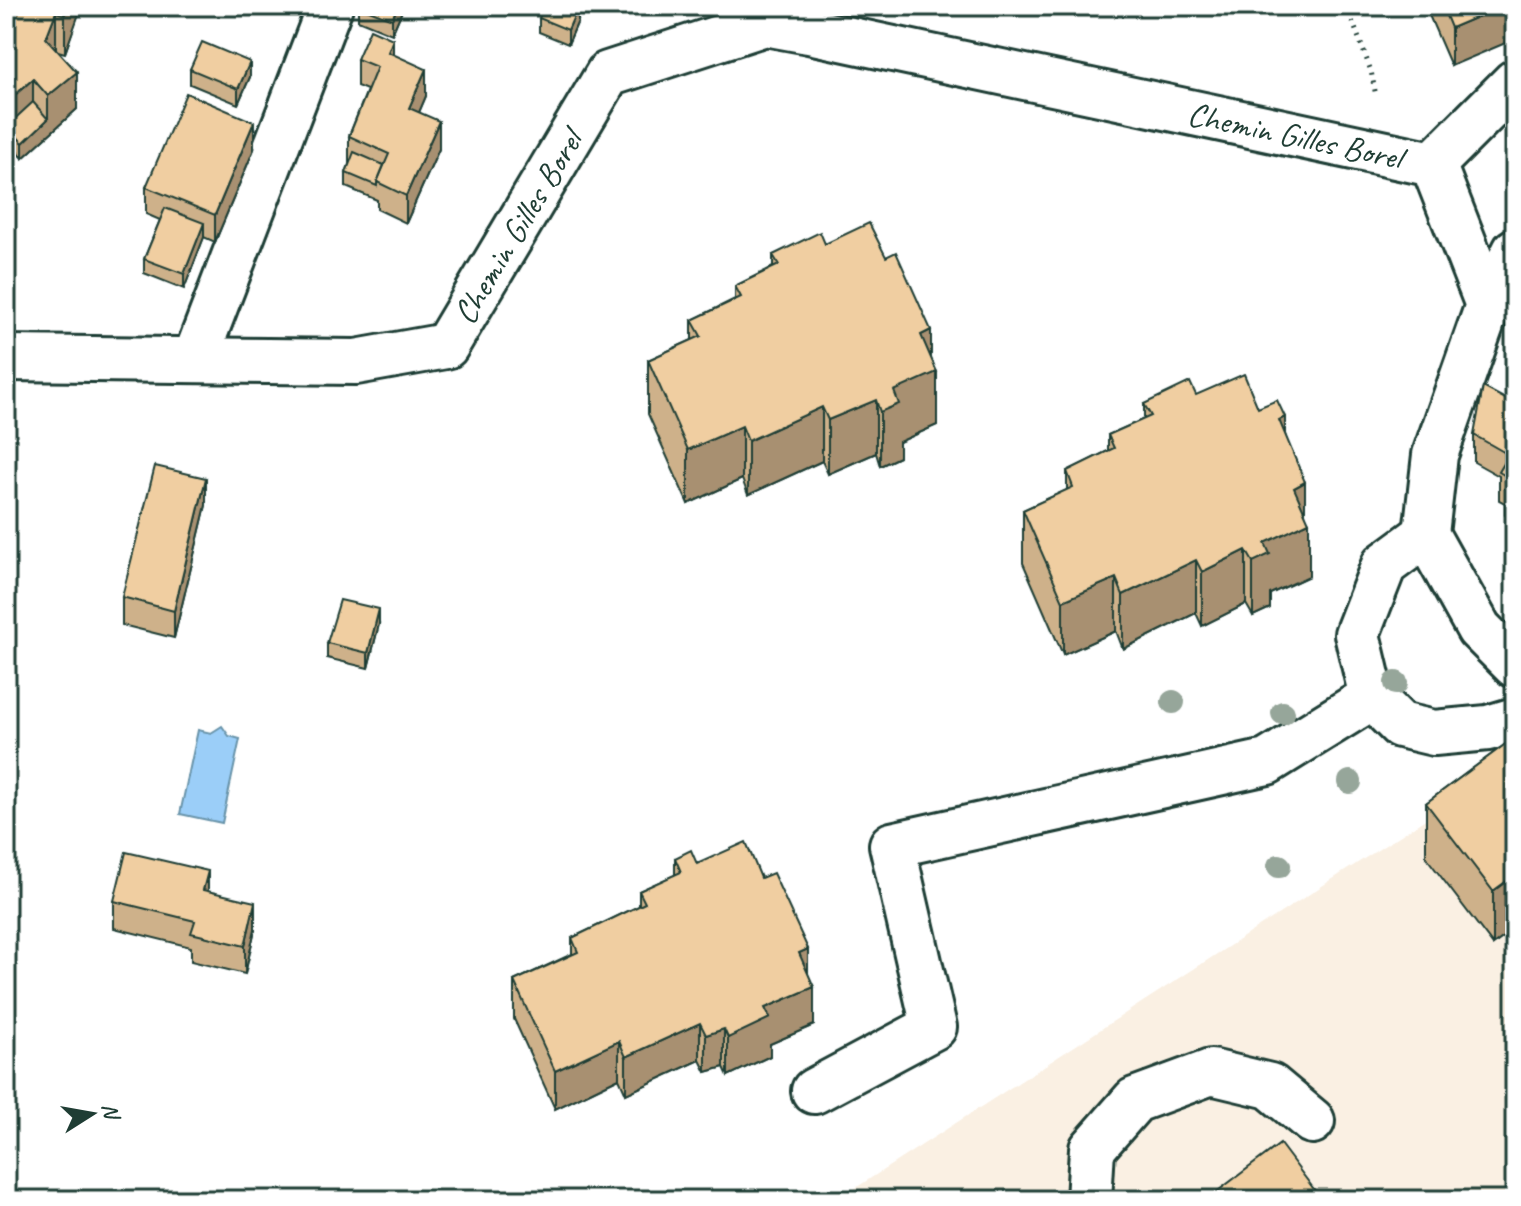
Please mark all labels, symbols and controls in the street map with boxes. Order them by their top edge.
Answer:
street label: Chemin Gilles Borel [1184,92,1412,180]
street label: Chemin Gilles Borel [443,118,595,332]
north arrow [52,1074,132,1154]
text: N [96,1101,126,1123]

